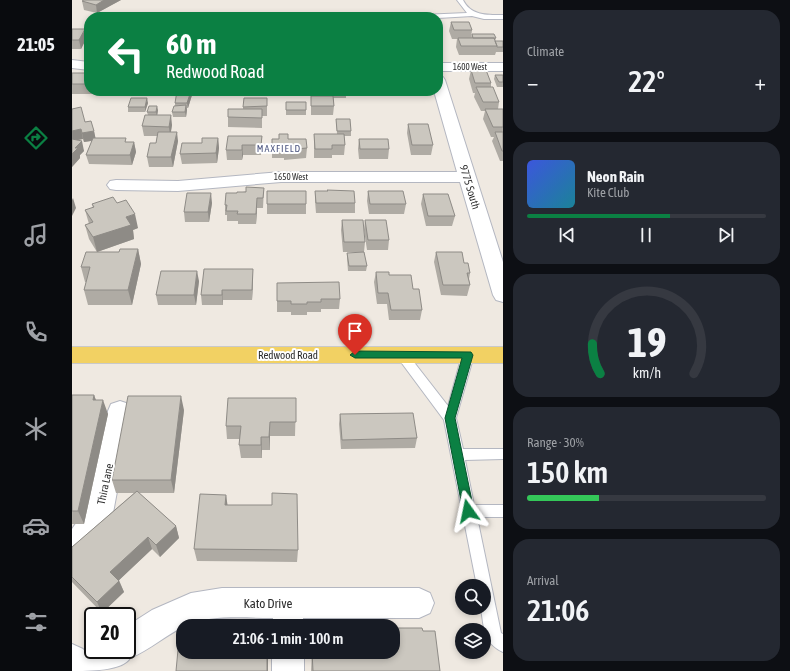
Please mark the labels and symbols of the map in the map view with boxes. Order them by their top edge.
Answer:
street label: 1600 West [453,62,488,72]
district label: MAXFIELD [257,143,301,154]
street label: 9775 South [458,163,482,211]
street label: 1650 West [274,172,309,182]
pin [338,314,372,355]
street label: Redwood Road [258,349,318,361]
street label: Thira Lane [95,462,115,506]
position arrow [447,490,489,532]
street label: Kato Drive [244,596,293,611]
speed limit sign: 20 [84,607,136,659]

